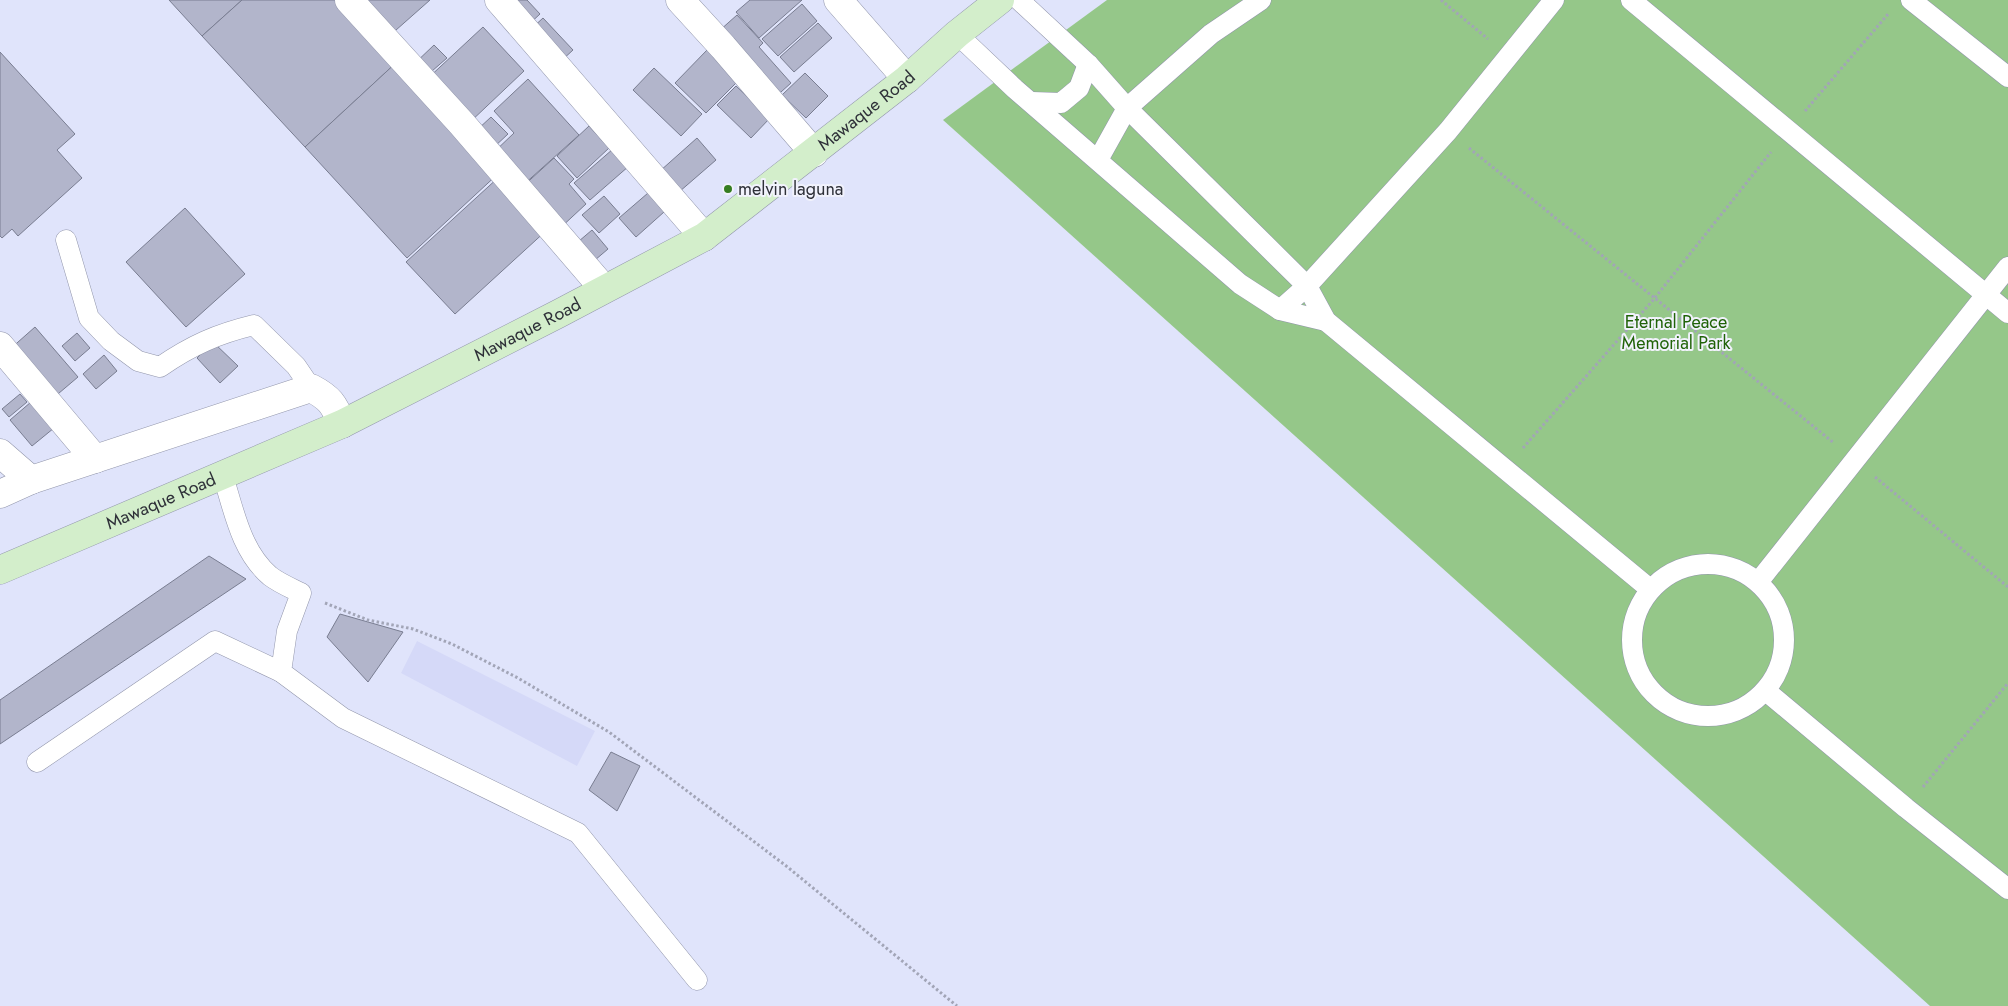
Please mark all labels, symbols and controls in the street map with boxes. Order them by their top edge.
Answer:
street label: Mawaque Road [812,65,921,157]
place label: melvin laguna [738,176,844,202]
marker: melvin laguna [722,183,734,195]
street label: Mawaque Road [469,291,586,368]
park label: Eternal Peace Memorial Park [1622,309,1730,356]
street label: Mawaque Road [102,466,220,536]

